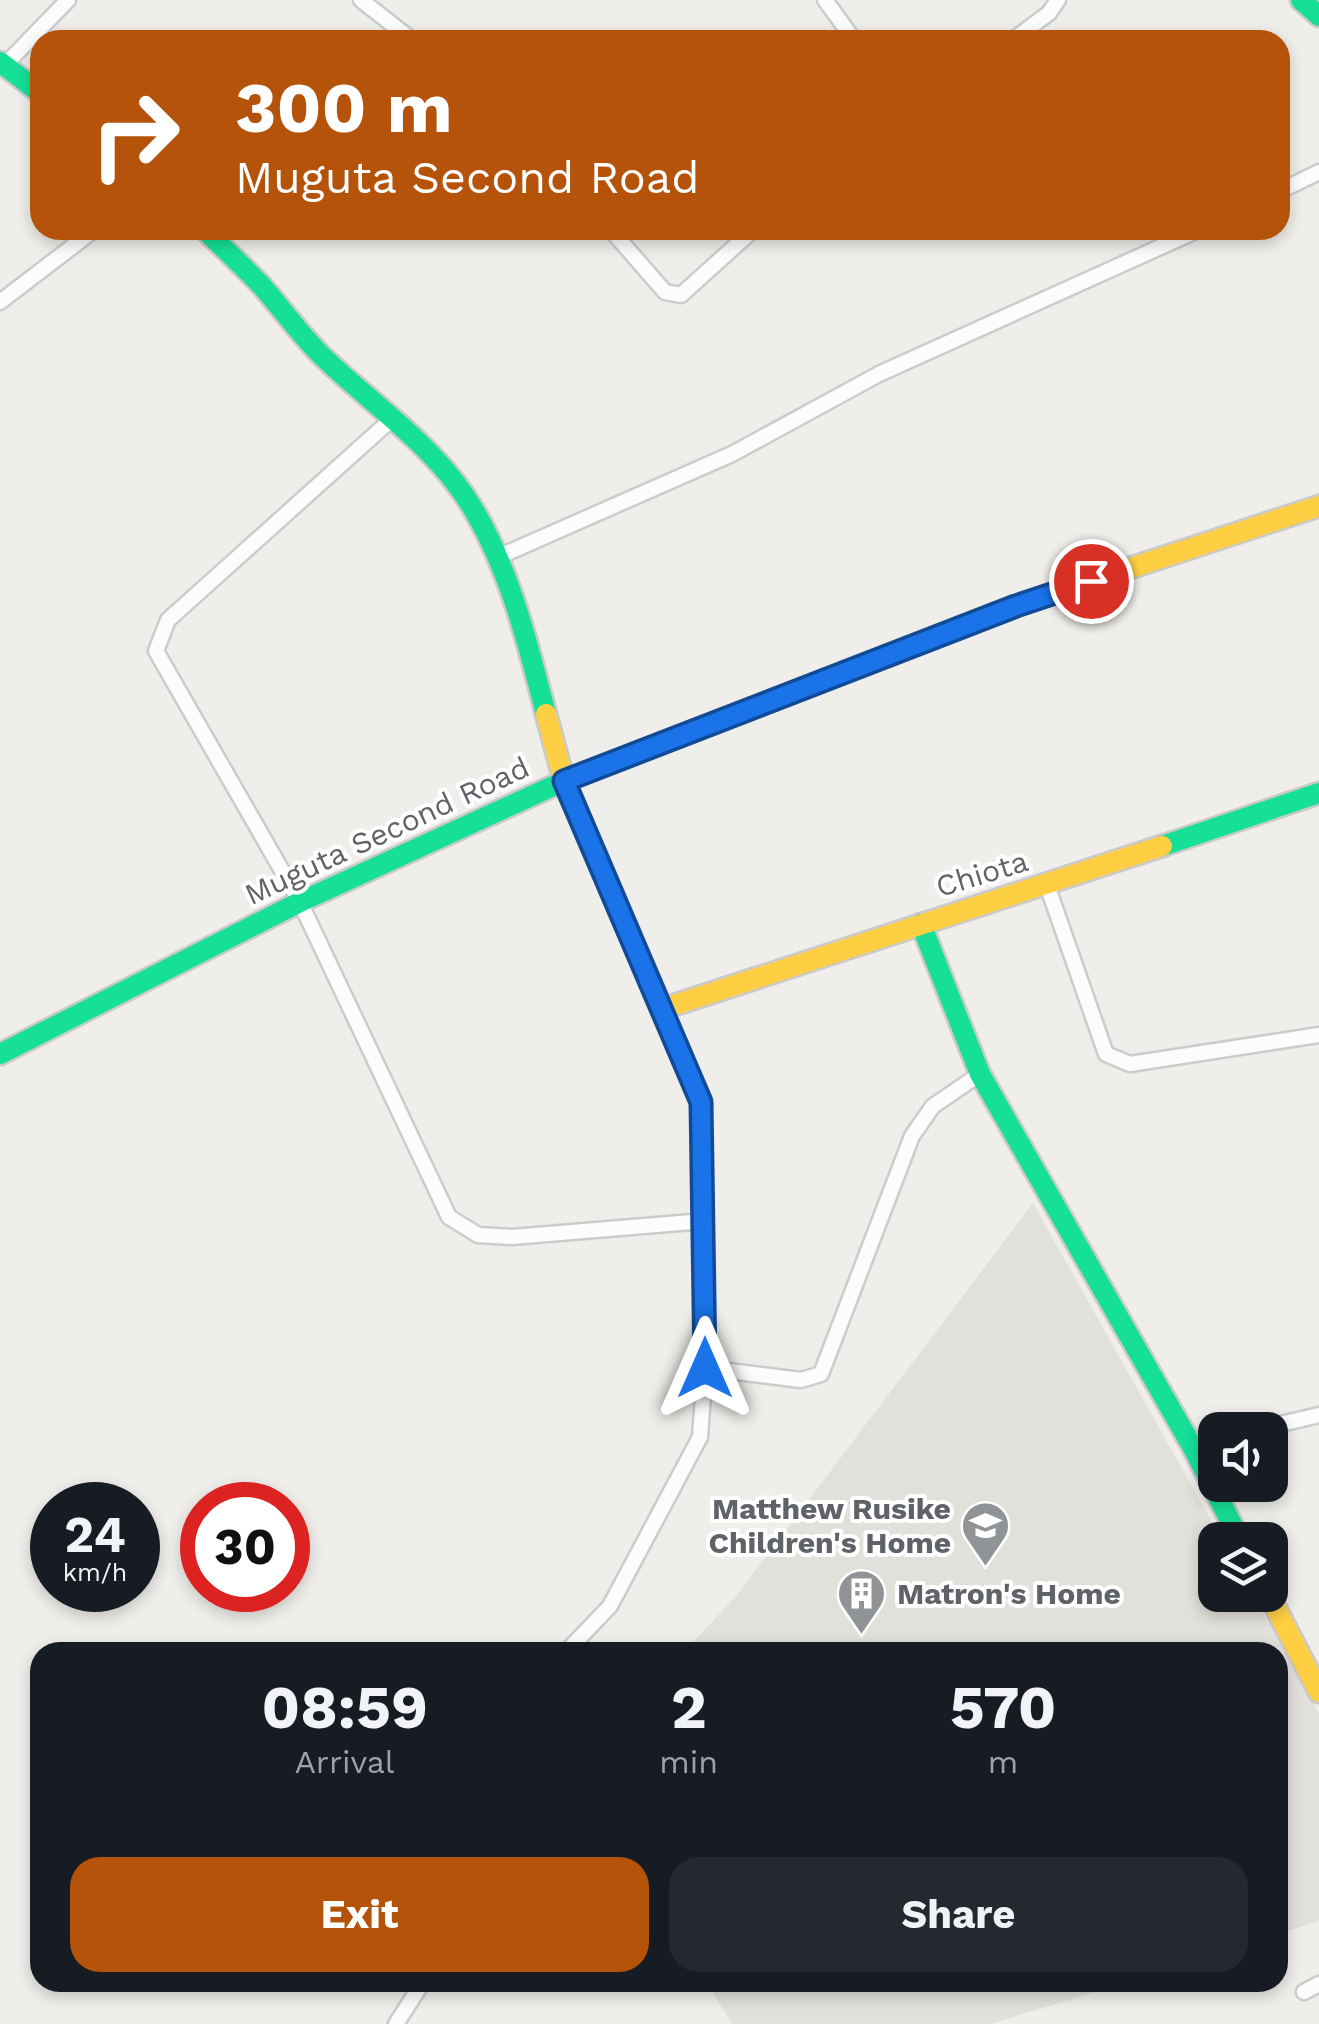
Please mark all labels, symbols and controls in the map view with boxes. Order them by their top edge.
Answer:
text: 300 m [235,67,453,149]
icon: right [70,70,200,200]
text: Muguta Second Road [235,151,699,204]
pin [1049,539,1134,624]
icon: arrive [1064,554,1119,609]
street label: Muguta Second Road [239,749,534,912]
street label: Chiota [932,843,1032,904]
position arrow [653,1316,757,1420]
map controls [1198,1412,1288,1612]
button: sound [1198,1412,1288,1502]
speed limit sign: 30 [180,1482,310,1612]
place label: Matthew Rusike Children's Home [709,1491,951,1560]
school or university icon: Matthew Rusike Children's Home [960,1500,1012,1568]
text: 24 [64,1505,126,1564]
button: layers [1198,1522,1288,1612]
text: km/h [63,1558,127,1587]
building icon: Matron's Home [836,1568,888,1636]
place label: Matron's Home [897,1576,1121,1611]
text: 08:59 [262,1672,428,1743]
text: 2 [671,1672,707,1743]
text: 570 [950,1672,1056,1743]
text: Arrival [295,1743,395,1781]
text: min [659,1743,718,1781]
text: m [988,1743,1018,1781]
button: Exit [70,1857,649,1972]
button: Share [669,1857,1248,1972]

